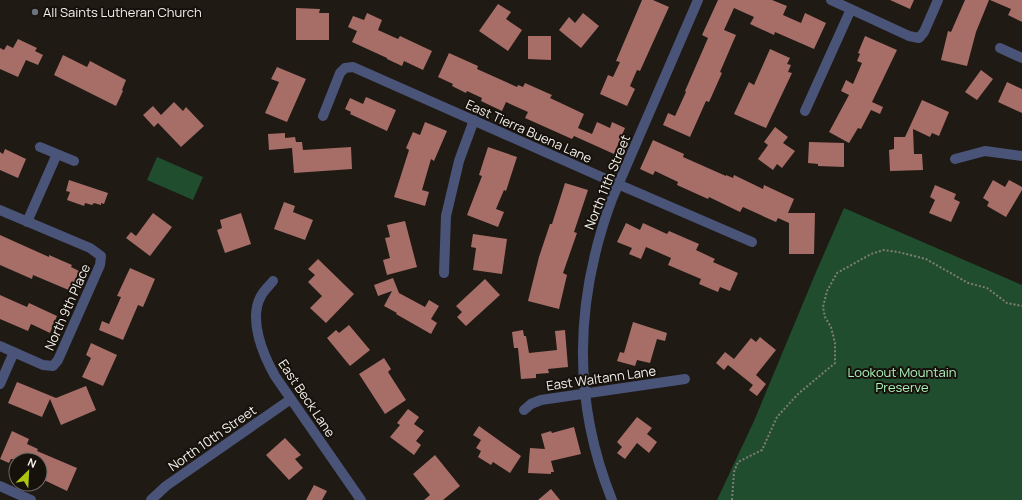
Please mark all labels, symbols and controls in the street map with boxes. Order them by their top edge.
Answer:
place label: All Saints Lutheran Church [43,3,202,21]
marker: All Saints Lutheran Church [30,7,40,17]
street label: East Tierra Buena Lane [463,95,595,167]
street label: North 11th Street [580,132,634,232]
street label: North 9th Place [40,260,94,353]
street label: East Beck Lane [274,356,340,441]
street label: East Waltann Lane [545,361,657,395]
park label: Lookout Mountain Preserve [848,363,956,396]
street label: North 10th Street [164,401,260,475]
north arrow [8,452,48,492]
text: N [26,454,39,471]

